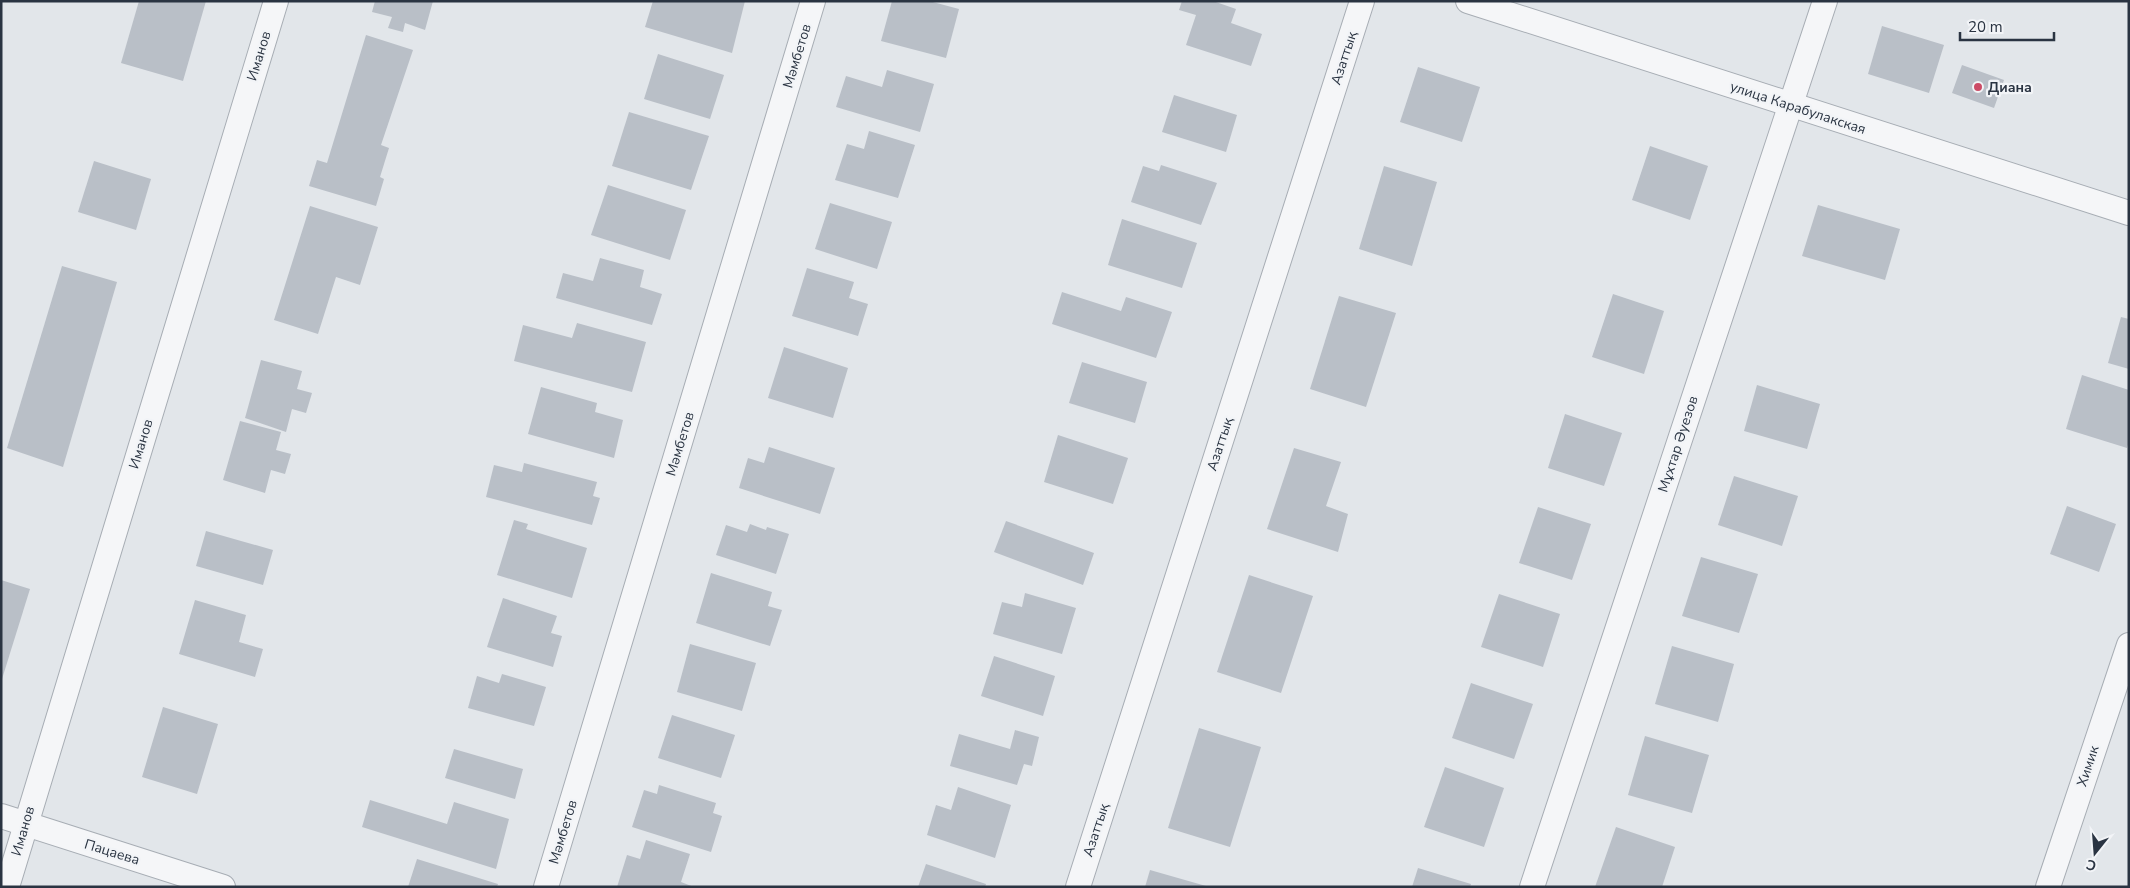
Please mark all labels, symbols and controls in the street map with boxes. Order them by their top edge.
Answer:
scale bar [1960,10,2054,42]
text: 20 m [1968,17,2003,37]
street label: Мәмбетов [778,21,816,90]
street label: Иманов [242,29,276,83]
street label: Азаттық [1326,29,1362,87]
street label: улица Карабулакская [1728,77,1868,139]
place label: Диана [1988,78,2032,97]
marker: Диана [1972,81,1984,93]
street label: Мұхтар Әуезов [1653,393,1703,495]
street label: Мәмбетов [661,409,699,478]
street label: Азаттық [1202,415,1238,473]
street label: Иманов [124,417,158,471]
street label: Химик [2072,742,2104,789]
street label: Мәмбетов [544,797,582,866]
street label: Азаттық [1078,801,1114,859]
street label: Иманов [7,804,39,858]
north arrow [2070,828,2120,878]
street label: Пацаева [82,835,142,869]
text: С [2084,854,2099,875]

